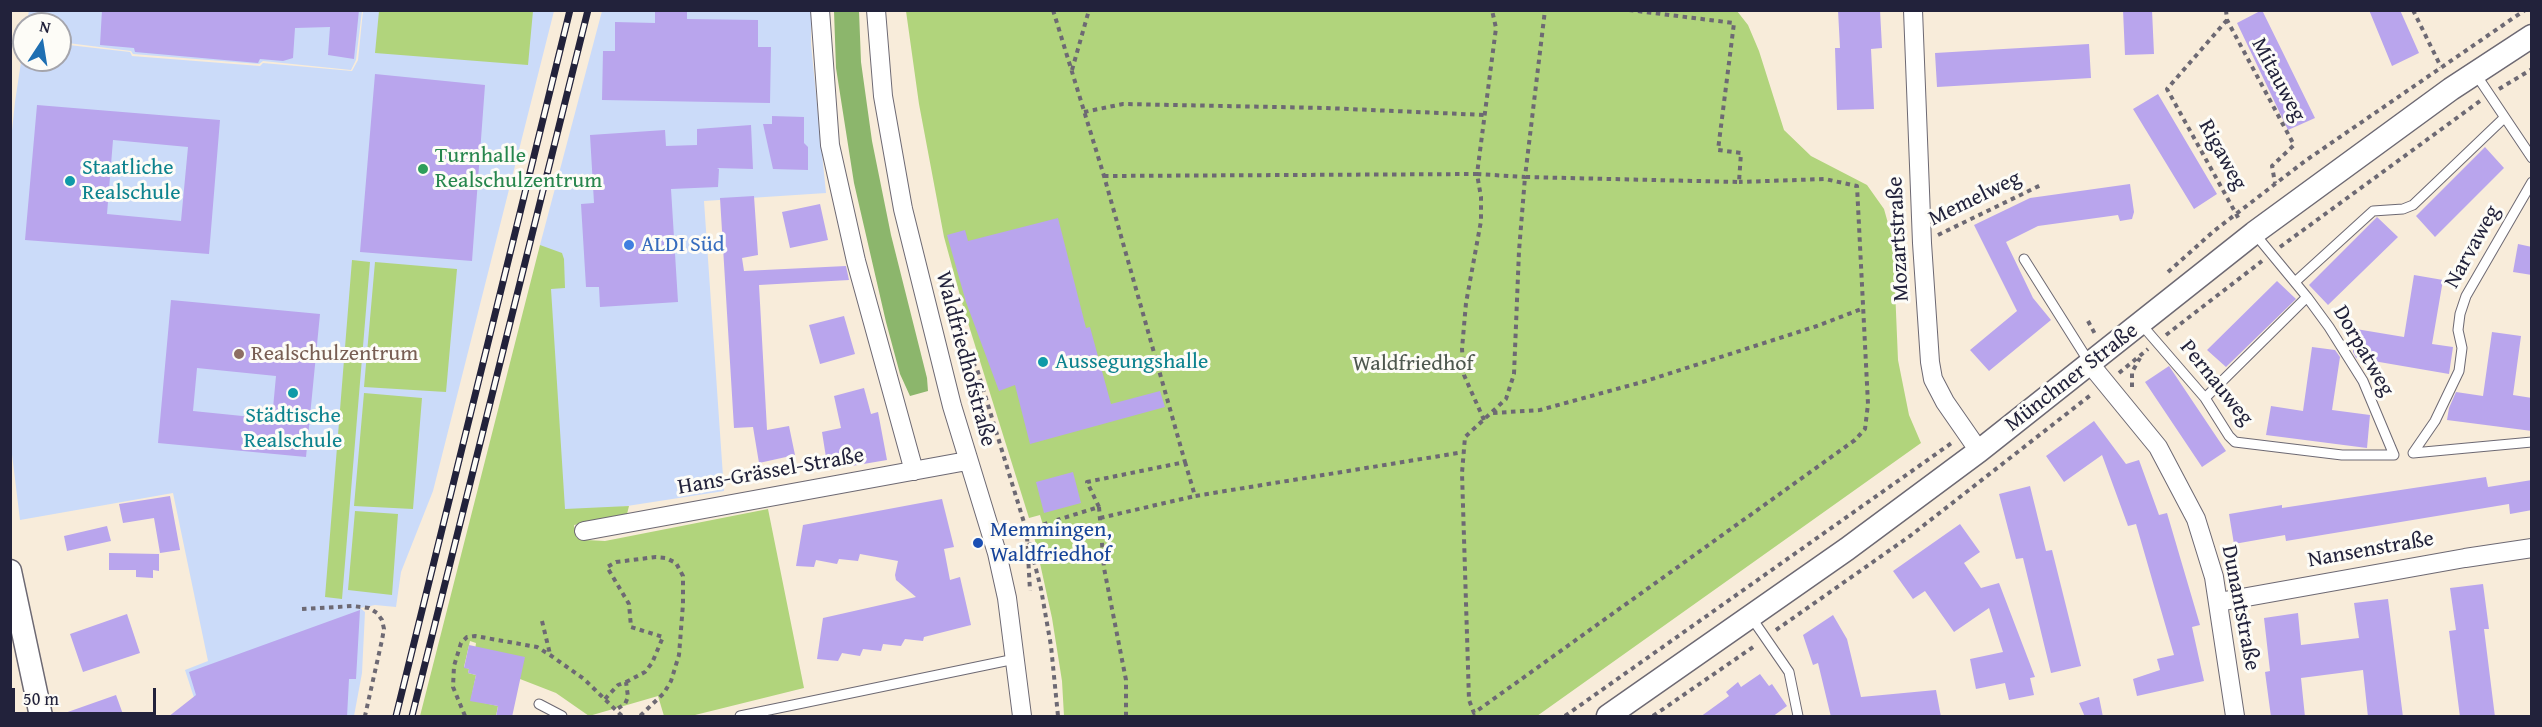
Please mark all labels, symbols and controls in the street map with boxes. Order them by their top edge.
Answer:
north arrow [12,12,72,72]
text: N [38,13,53,39]
street label: Mitauweg [2245,34,2311,126]
street label: Rigaweg [2192,115,2252,195]
place label: Turnhalle Realschulzentrum [435,143,602,194]
place label: Staatliche Realschule [82,155,180,206]
marker: Turnhalle Realschulzentrum [416,162,430,176]
street label: Memelweg [1925,165,2025,233]
marker: Staatliche Realschule [63,174,77,188]
street label: Mozartstraße [1883,176,1915,302]
street label: Narvaweg [2439,201,2507,293]
place label: ALDI Süd [641,232,724,258]
marker: ALDI Süd [622,238,636,252]
street label: Waldfriedhofstraße [929,269,1001,449]
street label: Dorpatweg [2327,301,2399,401]
street label: Münchner Straße [2000,318,2144,438]
street label: Pernauweg [2174,335,2258,431]
place label: Realschulzentrum [251,341,418,367]
marker: Realschulzentrum [232,347,246,361]
place label: Aussegungshalle [1055,349,1208,375]
park label: Waldfriedhof [1352,351,1474,377]
marker: Aussegungshalle [1036,355,1050,369]
marker: Städtische Realschule [286,386,300,400]
place label: Städtische Realschule [244,403,342,454]
street label: Hans-Grässel-Straße [676,443,866,501]
place label: Memmingen, Waldfriedhof [990,517,1112,568]
street label: Nansenstraße [2306,526,2436,574]
marker: Memmingen, Waldfriedhof [971,536,985,550]
street label: Dunantstraße [2215,543,2265,673]
scale bar [15,676,159,714]
text: 50 m [23,685,59,712]

